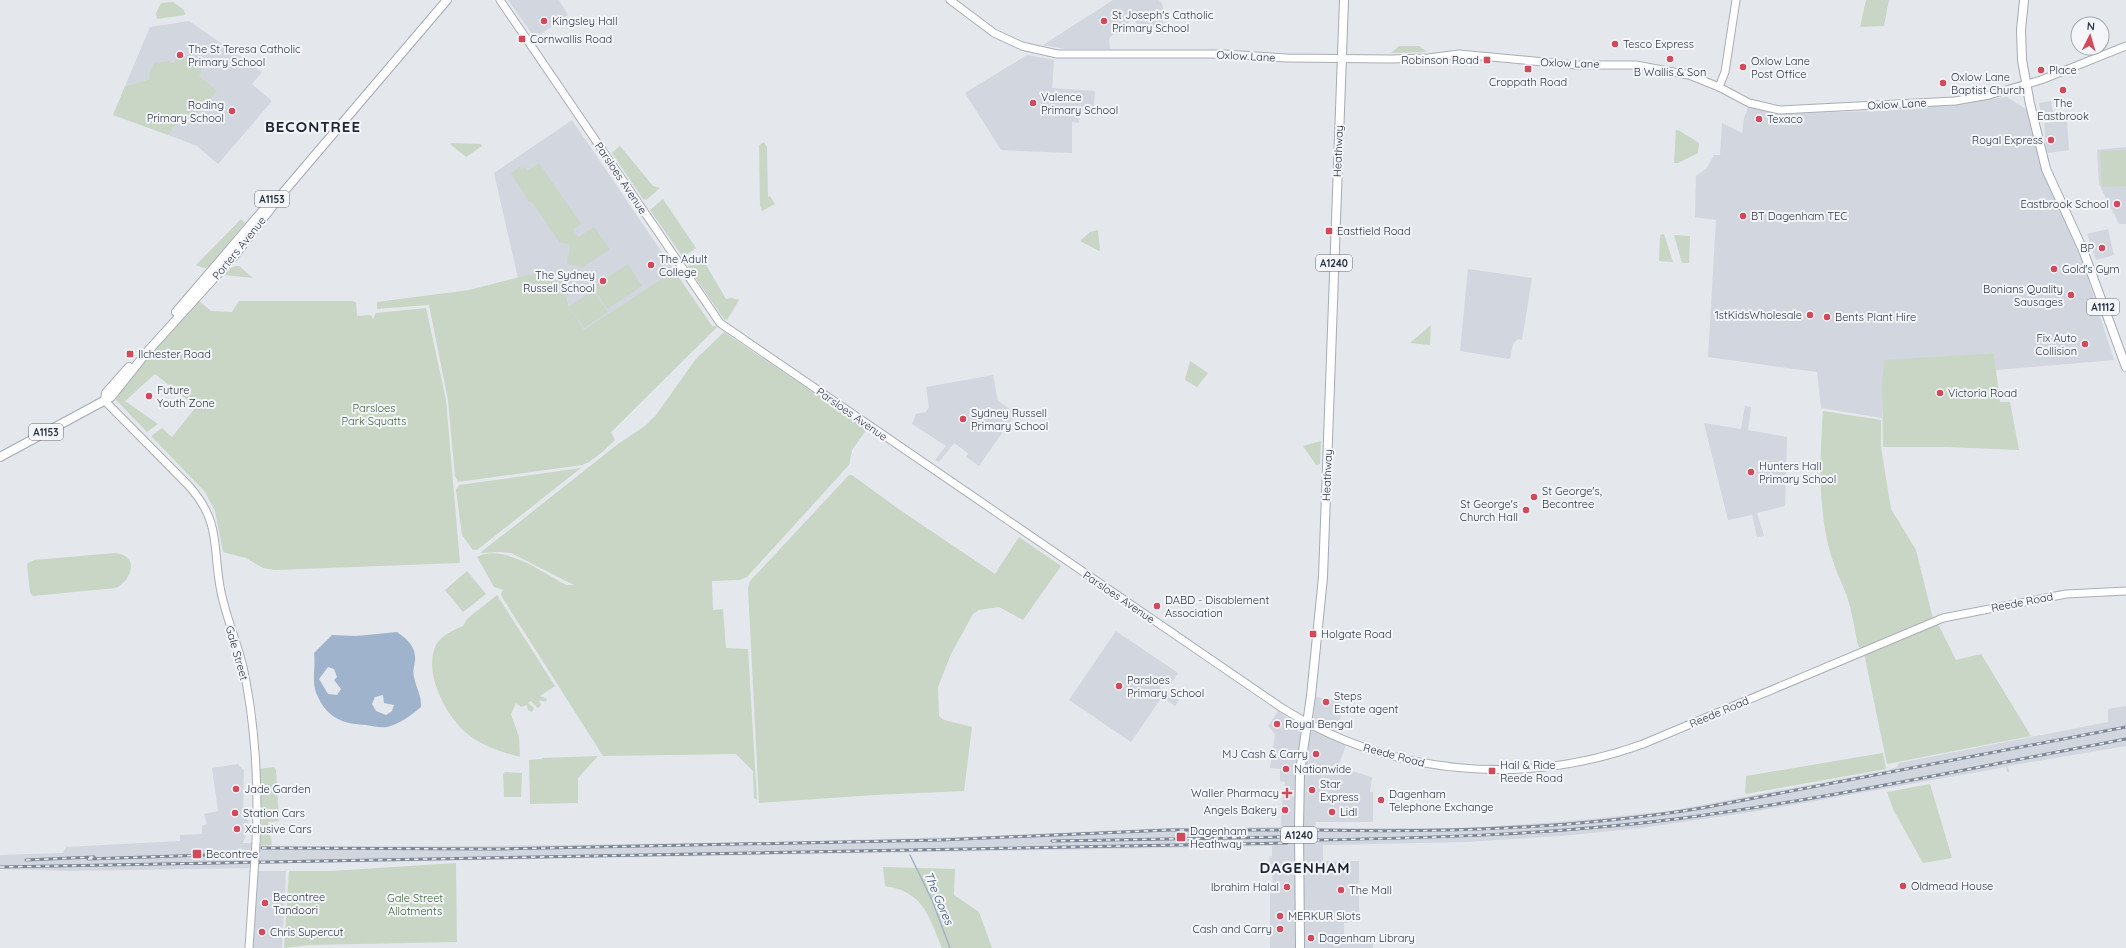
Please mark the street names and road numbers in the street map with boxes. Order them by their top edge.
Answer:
street label: Oxlow Lane [1216,47,1276,65]
street label: Oxlow Lane [1540,55,1600,71]
street label: Oxlow Lane [1867,95,1927,113]
street label: Heathway [1330,125,1346,177]
street label: Parsloes Avenue [592,139,650,217]
road number: A1153 [255,191,289,207]
street label: Porters Avenue [209,214,269,282]
road number: A1240 [1316,255,1352,271]
road number: A1112 [2087,299,2119,315]
street label: Parsloes Avenue [814,384,890,444]
road number: A1153 [29,424,63,440]
street label: Heathway [1319,449,1335,501]
street label: Parsloes Avenue [1080,568,1158,626]
street label: Reede Road [1990,589,2054,615]
street label: Gale Street [223,624,252,682]
street label: Reede Road [1687,693,1751,731]
street label: Reede Road [1362,740,1426,770]
road number: A1240 [1281,827,1317,843]

